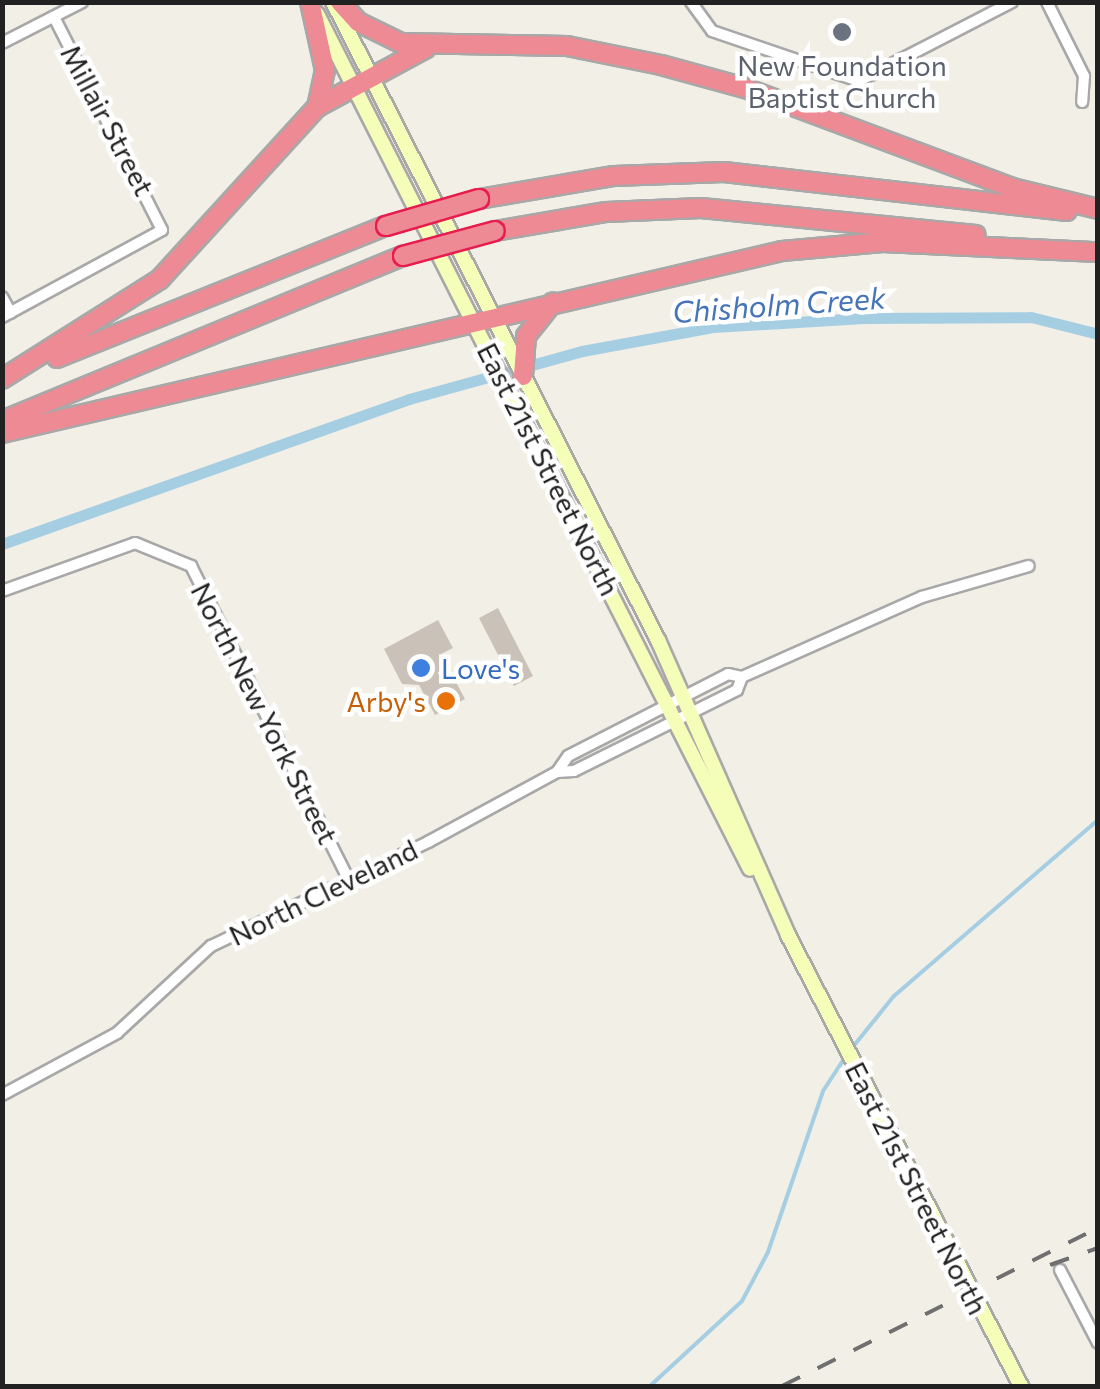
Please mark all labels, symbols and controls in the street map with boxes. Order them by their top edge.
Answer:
marker: New Foundation Baptist Church [831,21,853,43]
street label: Millair Street [54,39,162,201]
place label: New Foundation Baptist Church [737,48,947,114]
water label: Chisholm Creek [671,279,887,329]
street label: East 21st Street North [471,337,627,601]
street label: North New York Street [185,577,345,849]
place label: Love's [441,651,520,685]
marker: Love's [410,657,432,679]
place label: Arby's [346,684,426,718]
marker: Arby's [435,690,457,712]
street label: North Cleveland [223,832,423,952]
street label: East 21st Street North [839,1056,995,1320]

